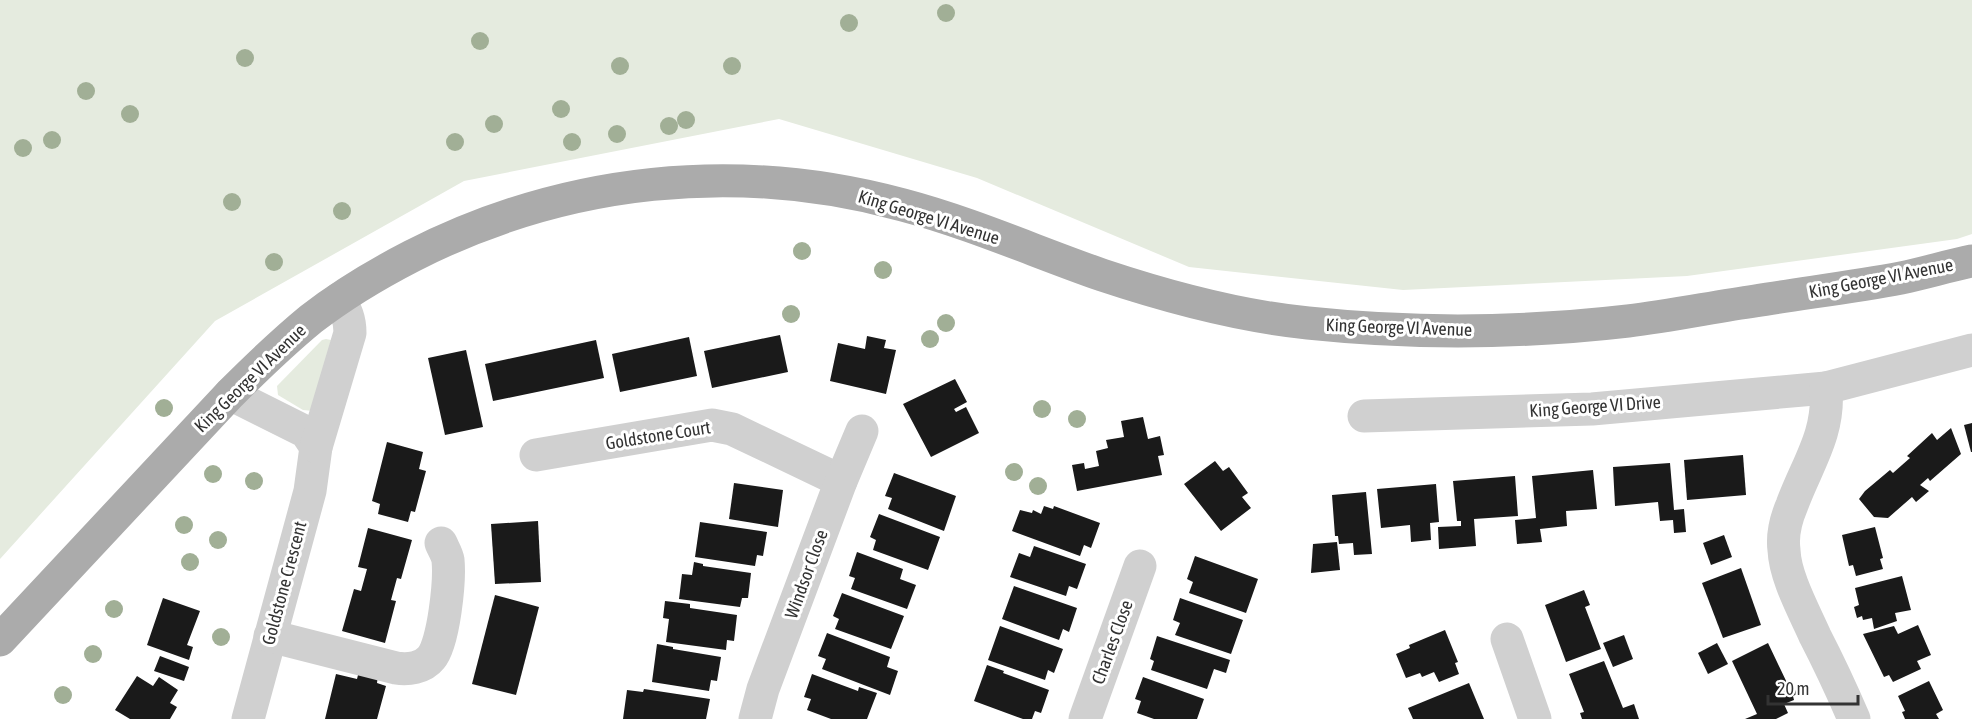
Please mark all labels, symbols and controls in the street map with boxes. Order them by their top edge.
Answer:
street label: King George VI Avenue [856,186,1002,248]
street label: King George VI Avenue [1807,254,1955,302]
street label: King George VI Avenue [1325,314,1473,340]
street label: King George VI Avenue [190,320,310,436]
street label: King George VI Drive [1529,391,1661,421]
street label: Goldstone Court [604,416,712,454]
street label: Goldstone Crescent [257,519,311,647]
street label: Windsor Close [780,527,832,621]
street label: Charles Close [1087,597,1137,687]
scale bar [1768,668,1858,706]
text: 20 m [1777,678,1809,699]

